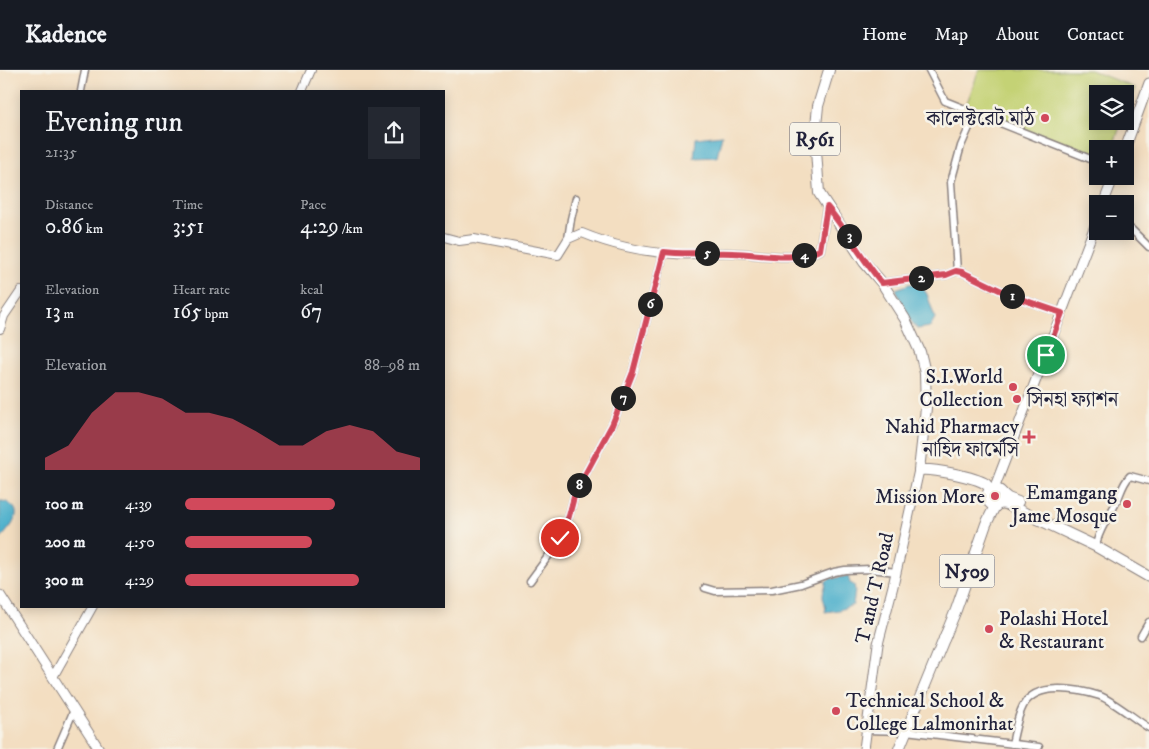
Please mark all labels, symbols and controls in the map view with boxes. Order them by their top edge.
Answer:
text: Kadence [25,20,107,50]
text: Home [862,24,907,46]
text: Map [935,24,968,46]
text: About [996,24,1039,46]
text: Contact [1067,24,1124,46]
map controls [1089,85,1134,240]
button: layers [1089,85,1134,130]
text: Evening run [45,105,183,140]
place label: কালেক্টরেট মাঠ [925,105,1036,132]
button: share [368,107,420,159]
marker: কালেক্টরেট মাঠ [1039,112,1051,124]
road number: R561 [790,122,840,156]
button: + [1089,140,1134,185]
text: 21:35 [45,142,77,162]
button: − [1089,195,1134,240]
text: Distance [45,196,93,214]
text: Time [173,196,203,214]
text: Pace [300,196,326,214]
text: 0.86 [45,214,83,240]
text: 3:51 [173,214,204,240]
text: 4:29 [300,214,339,240]
text: km [83,220,103,238]
text: /km [339,220,363,238]
pin: 3 [836,224,862,248]
text: 3 [847,227,852,245]
pin: 5 [694,240,720,266]
pin: 4 [792,242,816,268]
text: 5 [704,244,711,262]
text: 4 [800,246,809,264]
pin: 2 [908,266,934,290]
text: 2 [918,269,925,287]
text: Elevation [45,281,99,299]
text: Heart rate [173,281,230,299]
text: kcal [300,281,323,299]
pin: 1 [1000,284,1024,308]
text: 1 [1010,287,1015,305]
pin: 6 [638,292,662,316]
text: 6 [647,295,654,313]
text: 13 [45,299,61,325]
text: 165 [173,299,202,325]
text: 67 [300,299,322,325]
text: m [61,305,74,323]
text: bpm [202,305,229,323]
pin [1025,334,1067,376]
icon: arrive [1032,341,1060,369]
text: Elevation [45,355,107,375]
text: 88–98 m [364,355,420,375]
place label: S.I.World Collection [919,365,1004,413]
marker: S.I.World Collection [1007,381,1019,393]
pin: 7 [610,386,636,410]
place label: সিনহা ফ্যাশন [1026,387,1120,413]
text: 7 [620,389,627,407]
marker: সিনহা ফ্যাশন [1011,393,1023,405]
place label: Nahid Pharmacy নাহিদ ফার্মেসি [885,415,1020,463]
marker: Nahid Pharmacy নাহিদ ফার্মেসি [1023,431,1035,443]
pin: 8 [566,472,592,498]
text: 8 [576,476,583,494]
place label: Emamgang Jame Mosque [1009,481,1117,529]
place label: Mission More [875,485,985,510]
marker: Mission More [989,490,1001,502]
text: 100 m [45,494,84,514]
text: 4:39 [125,494,152,514]
marker: Emamgang Jame Mosque [1121,498,1133,510]
pin [539,517,581,559]
icon: check [546,524,574,552]
street label: T and T Road [851,530,900,646]
text: 200 m [45,532,86,552]
text: 4:50 [125,532,155,552]
road number: N509 [940,554,994,588]
text: 300 m [45,570,84,590]
text: 4:29 [125,570,154,590]
place label: Polashi Hotel & Restaurant [999,607,1108,655]
marker: Polashi Hotel & Restaurant [983,623,995,635]
place label: Technical School & College Lalmonirhat [846,689,1013,737]
marker: Technical School & College Lalmonirhat [830,705,842,717]

